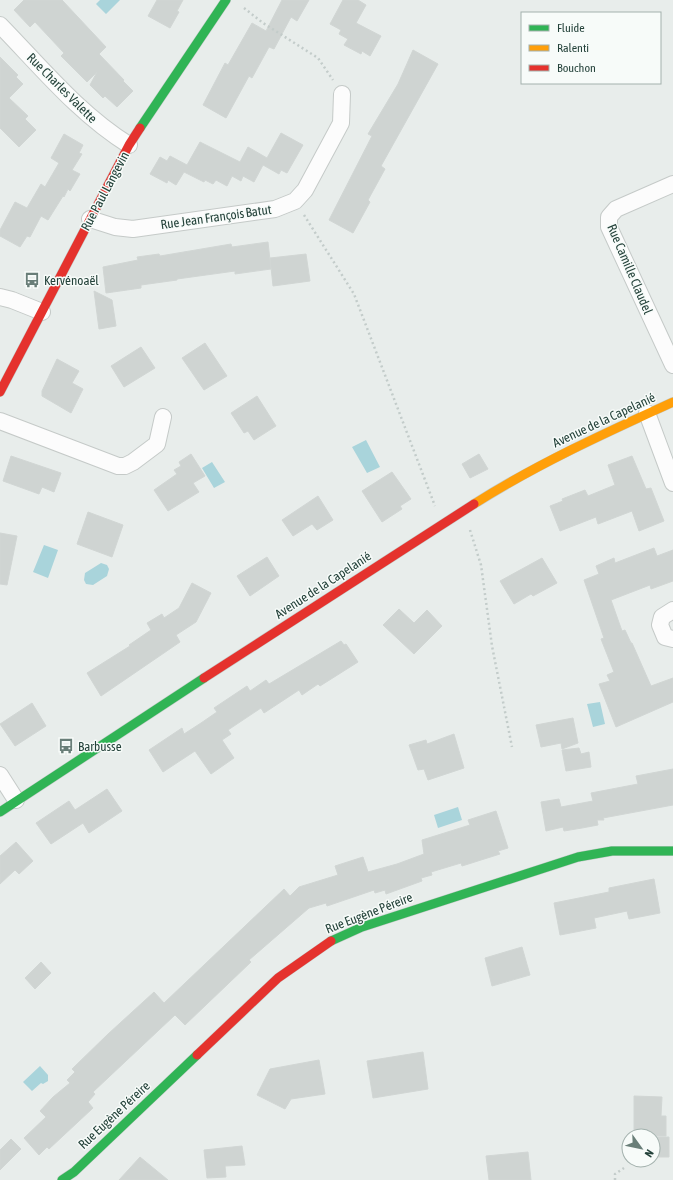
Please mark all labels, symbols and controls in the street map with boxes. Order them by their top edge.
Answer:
legend [521,12,661,84]
text: Fluide [557,21,585,35]
text: Ralenti [557,41,589,55]
street label: Rue Charles Valette [24,50,100,126]
text: Bouchon [557,61,596,75]
street label: Rue Paul Langevin [78,149,132,233]
street label: Rue Jean François Batut [160,202,273,232]
street label: Rue Camille Claudel [604,222,656,317]
bus stop icon: Kervénoaël [23,271,41,289]
place label: Kervénoaël [44,273,99,288]
street label: Avenue de la Capelanié [550,390,658,450]
street label: Avenue de la Capelanié [272,548,374,622]
bus stop icon: Barbusse [57,737,75,755]
place label: Barbusse [78,739,122,754]
street label: Rue Eugène Péreire [323,889,415,937]
street label: Rue Eugène Péreire [75,1078,153,1152]
north arrow [621,1128,661,1168]
text: N [643,1147,656,1159]

